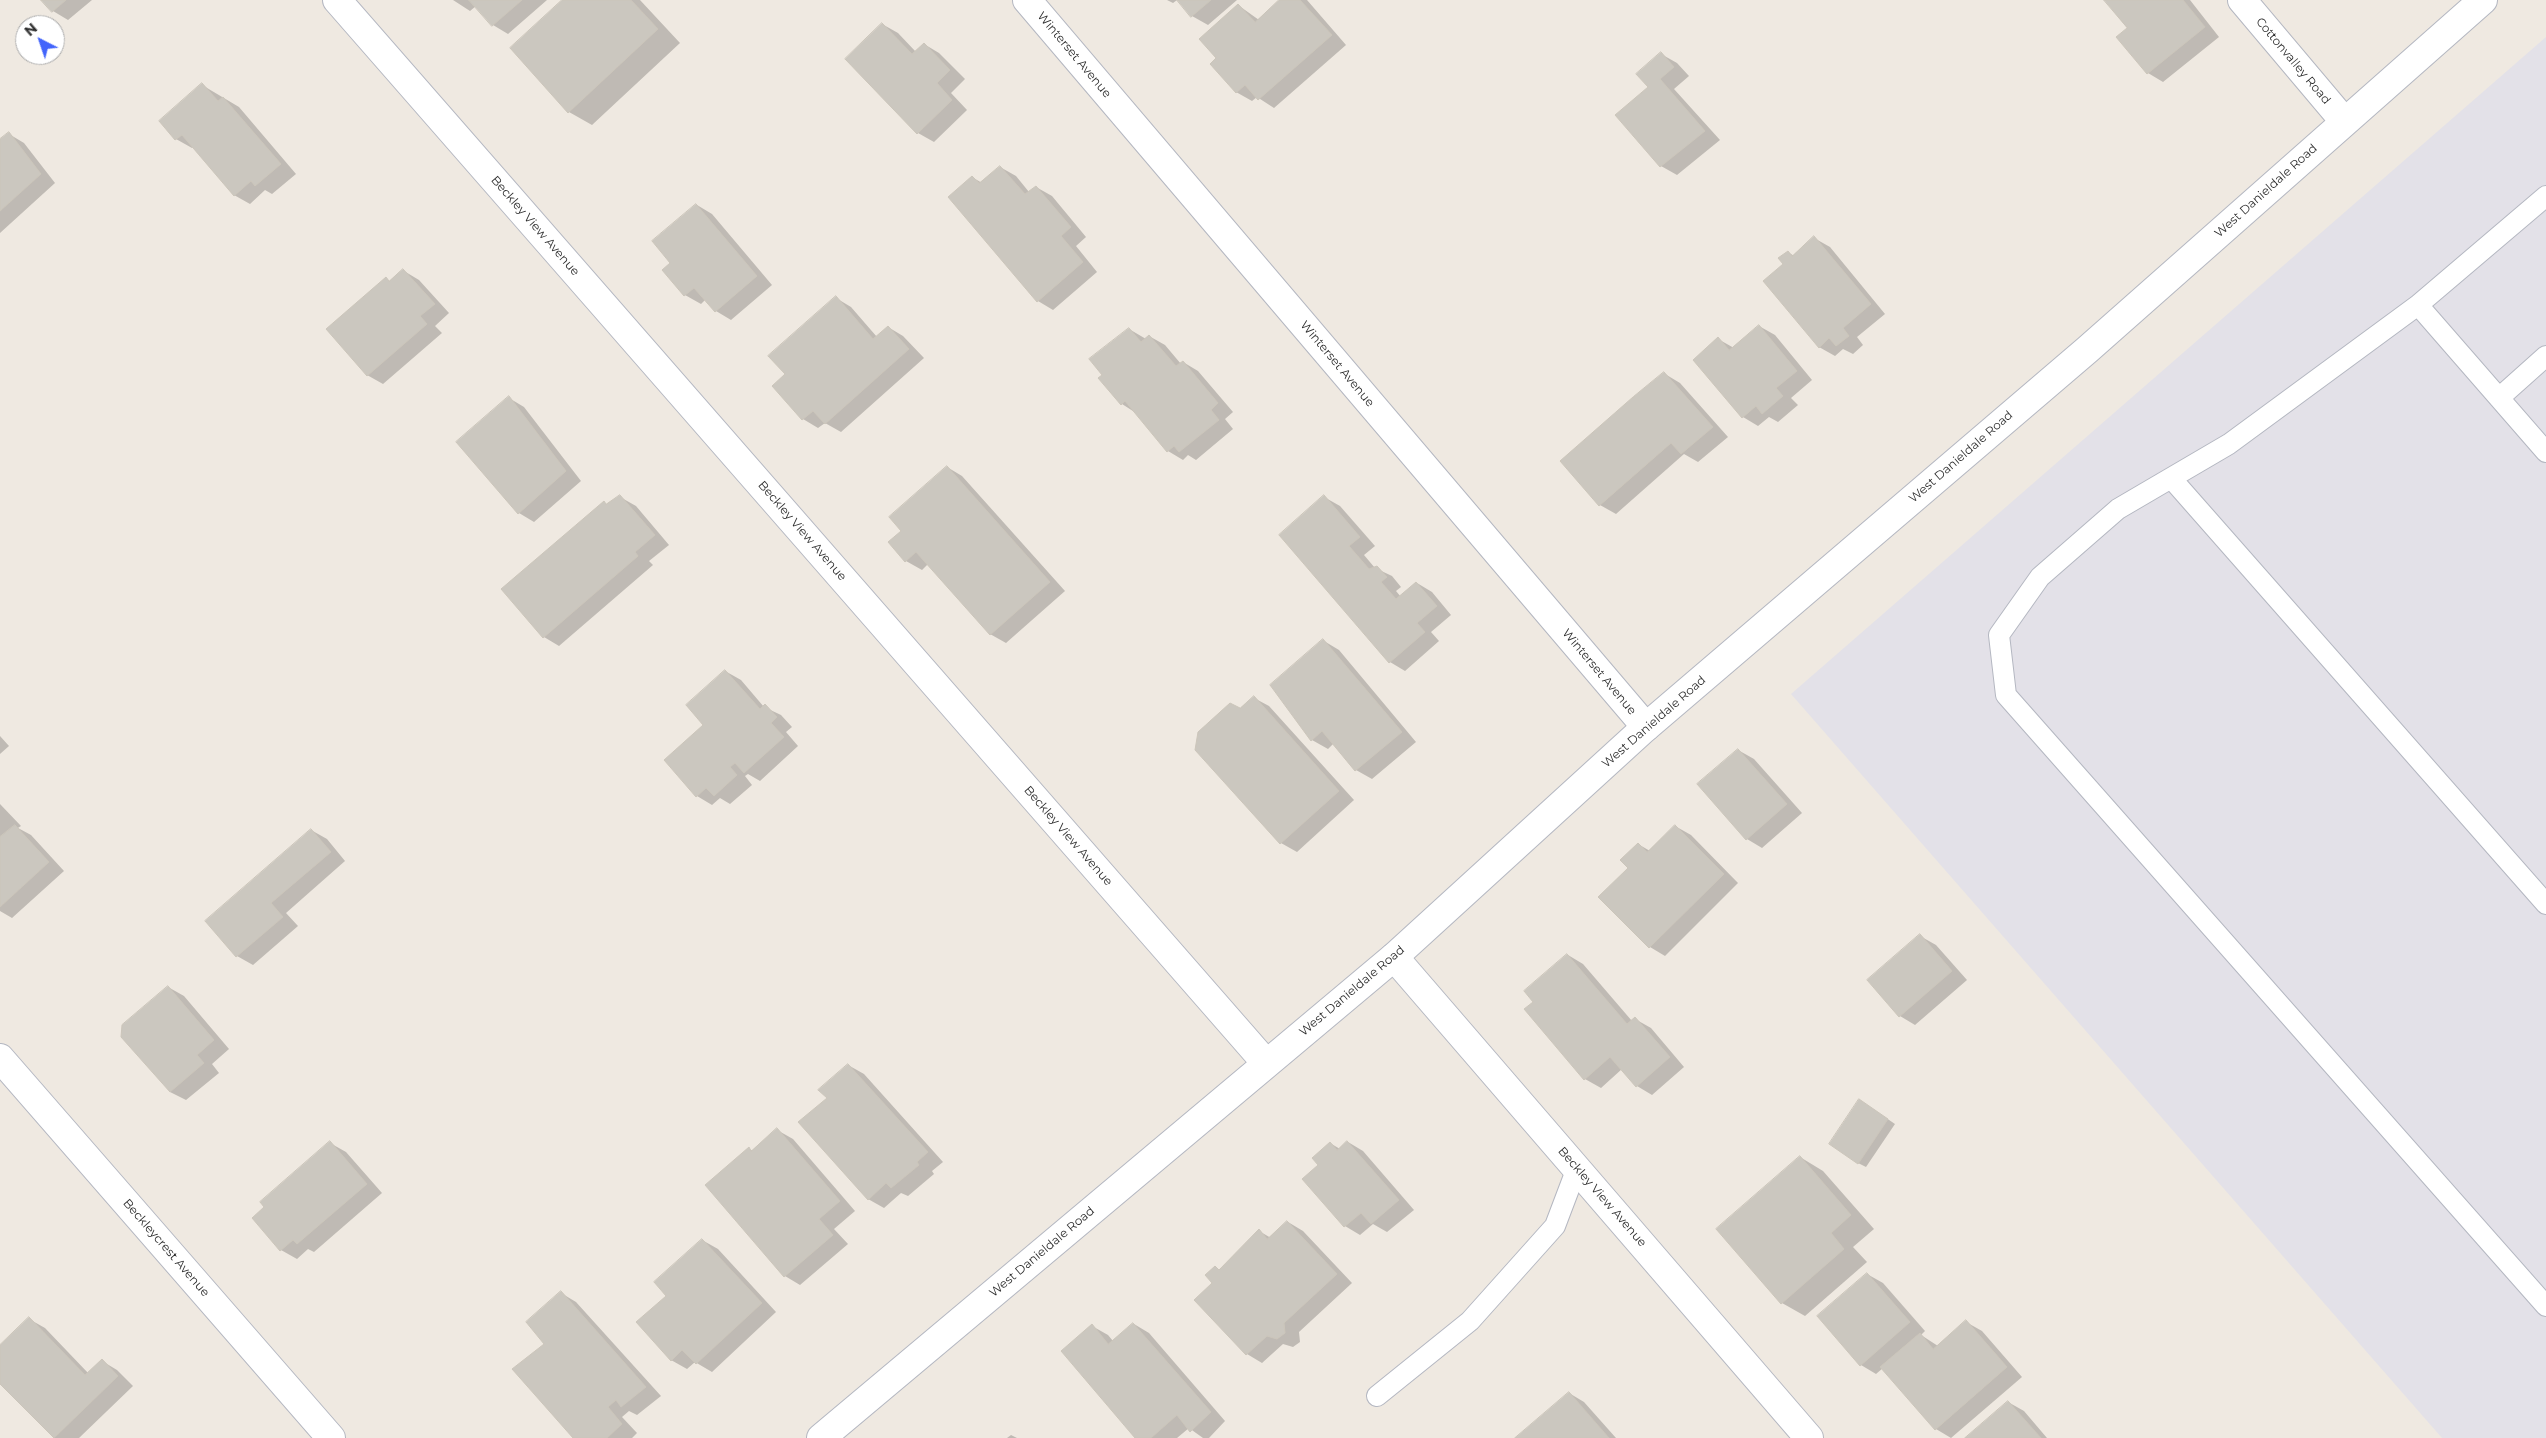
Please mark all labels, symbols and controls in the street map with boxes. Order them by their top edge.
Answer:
street label: Winterset Avenue [1034,9,1114,101]
north arrow [15,15,65,65]
street label: Cottonvalley Road [2253,15,2333,107]
text: N [21,19,41,40]
street label: West Danieldale Road [2212,141,2320,241]
street label: Beckley View Avenue [488,173,582,279]
street label: Winterset Avenue [1297,318,1377,410]
street label: West Danieldale Road [1906,408,2016,506]
street label: Beckley View Avenue [755,478,849,584]
street label: Winterset Avenue [1559,626,1639,718]
street label: West Danieldale Road [1599,673,1709,771]
street label: Beckley View Avenue [1021,783,1115,889]
street label: West Danieldale Road [1297,943,1407,1039]
street label: Beckley View Avenue [1555,1144,1649,1250]
street label: Beckleycrest Avenue [120,1196,212,1300]
street label: West Danieldale Road [987,1204,1097,1300]

